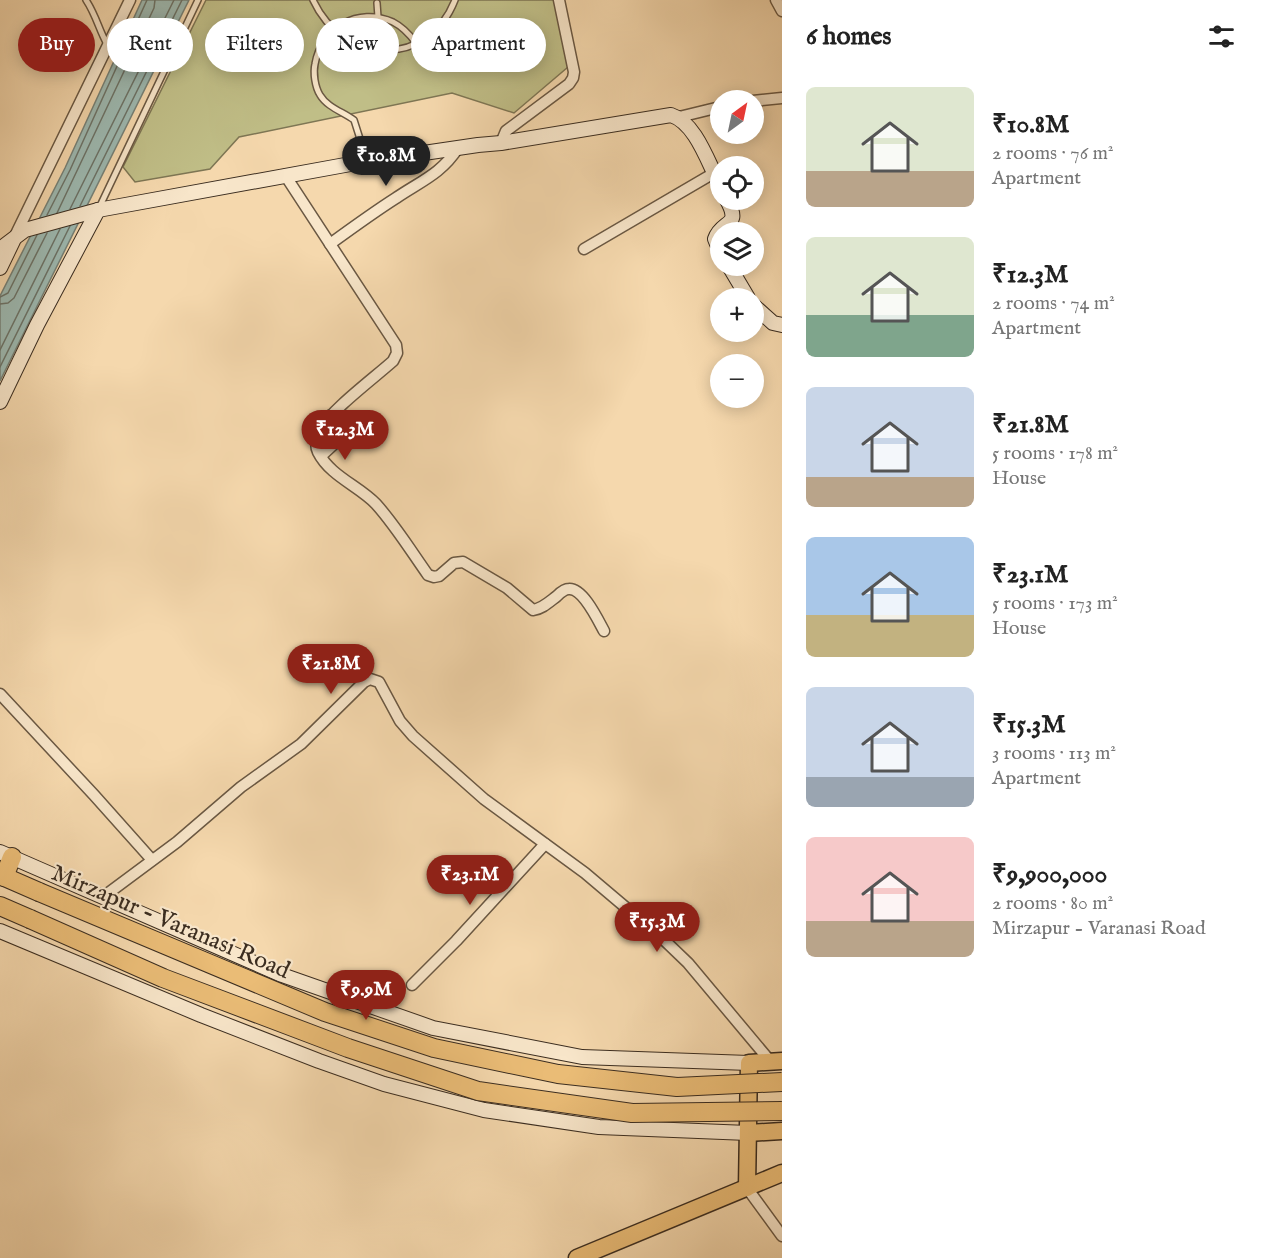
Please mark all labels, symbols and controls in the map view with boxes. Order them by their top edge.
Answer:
chip: Buy [18,18,95,72]
chip: Rent [107,18,193,72]
chip: Filters [205,18,304,72]
chip: New [316,18,399,72]
chip: Apartment [411,18,546,72]
text: 6 homes [806,20,891,53]
icon: filters [1205,20,1238,53]
north arrow [710,90,764,144]
map controls [710,90,764,408]
text: ₹10.8M [992,108,1069,141]
icon: home [854,111,926,183]
pin: ₹10.8M [337,136,435,187]
text: 2 rooms · 76 m² [992,141,1113,166]
text: ₹10.8M [356,143,416,168]
button: locate [710,156,764,210]
text: Apartment [992,166,1081,191]
button: layers [710,222,764,276]
text: ₹12.3M [992,258,1069,291]
icon: home [854,261,926,333]
button: + [710,288,764,342]
text: 2 rooms · 74 m² [992,291,1115,316]
text: Apartment [992,316,1081,341]
button: − [710,354,764,408]
text: ₹21.8M [992,408,1069,441]
pin: ₹12.3M [296,410,394,461]
icon: home [854,411,926,483]
text: ₹12.3M [316,417,374,442]
text: 5 rooms · 178 m² [992,441,1118,466]
text: House [992,466,1046,491]
text: ₹23.1M [992,558,1069,591]
icon: home [854,561,926,633]
text: 5 rooms · 173 m² [992,591,1118,616]
text: House [992,616,1046,641]
pin: ₹21.8M [282,644,380,695]
text: ₹21.8M [301,651,361,676]
text: ₹15.3M [992,708,1066,741]
icon: home [854,711,926,783]
text: 3 rooms · 113 m² [992,741,1116,766]
text: Apartment [992,766,1081,791]
pin: ₹23.1M [421,855,519,906]
street label: Mirzapur - Varanasi Road [46,858,295,987]
text: ₹9,900,000 [992,858,1107,891]
icon: home [854,861,926,933]
text: ₹23.1M [441,862,499,887]
text: 2 rooms · 80 m² [992,891,1113,916]
pin: ₹15.3M [608,902,706,953]
text: ₹15.3M [629,909,685,934]
text: Mirzapur - Varanasi Road [992,916,1206,941]
pin: ₹9.9M [324,970,408,1021]
text: ₹9.9M [340,977,392,1002]

